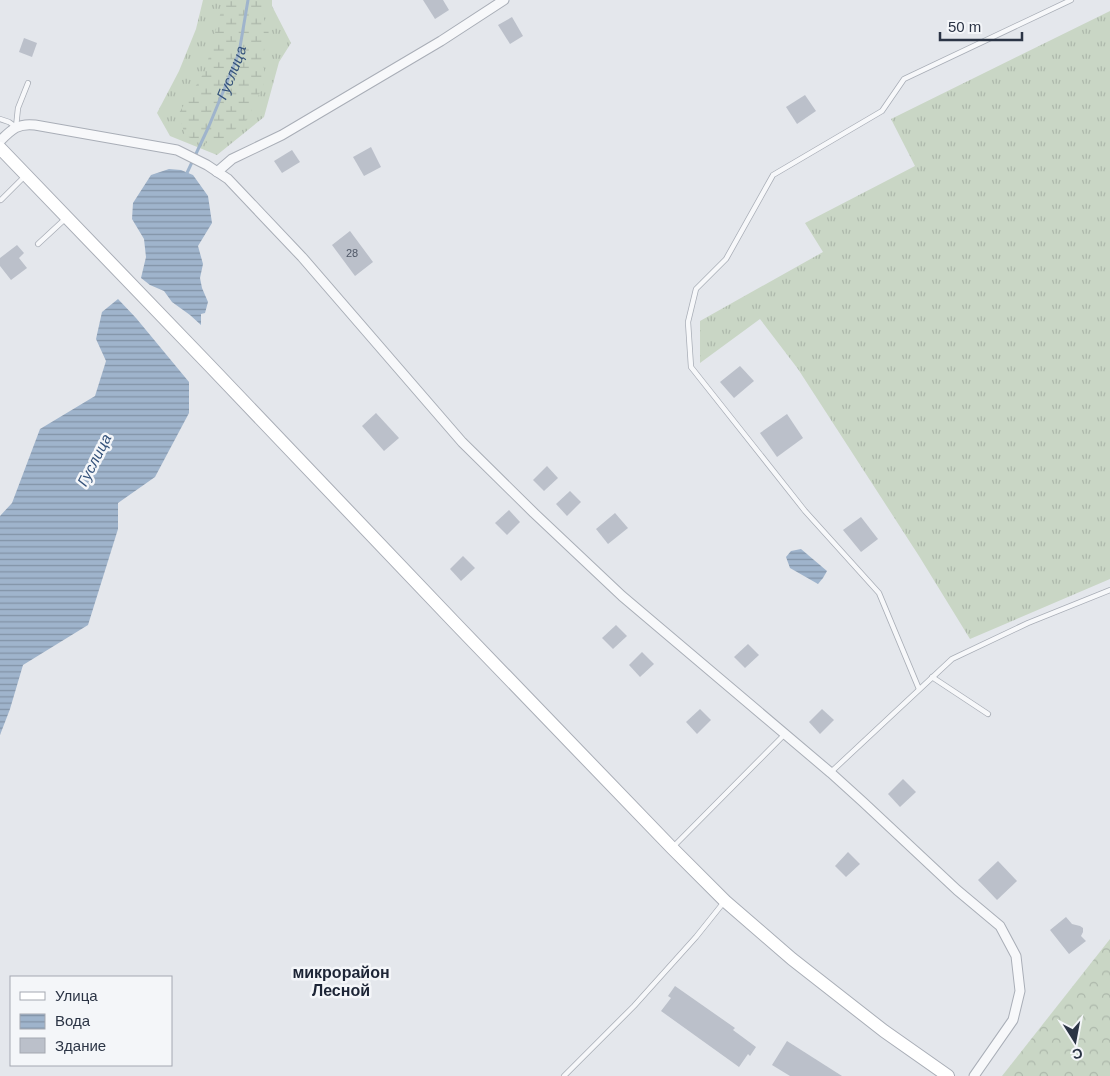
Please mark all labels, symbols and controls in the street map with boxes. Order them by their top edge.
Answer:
scale bar [940,10,1022,42]
text: 50 m [948,18,981,35]
water label: Гуслица [212,45,249,102]
house number: 28 [346,247,358,259]
water label: Гуслица [74,431,114,489]
district label: микрорайон Лесной [292,964,390,999]
legend [10,976,172,1066]
text: Улица [55,987,98,1004]
text: Вода [55,1012,91,1029]
north arrow [1050,1016,1100,1066]
text: Здание [55,1037,106,1054]
text: С [1071,1045,1084,1063]

